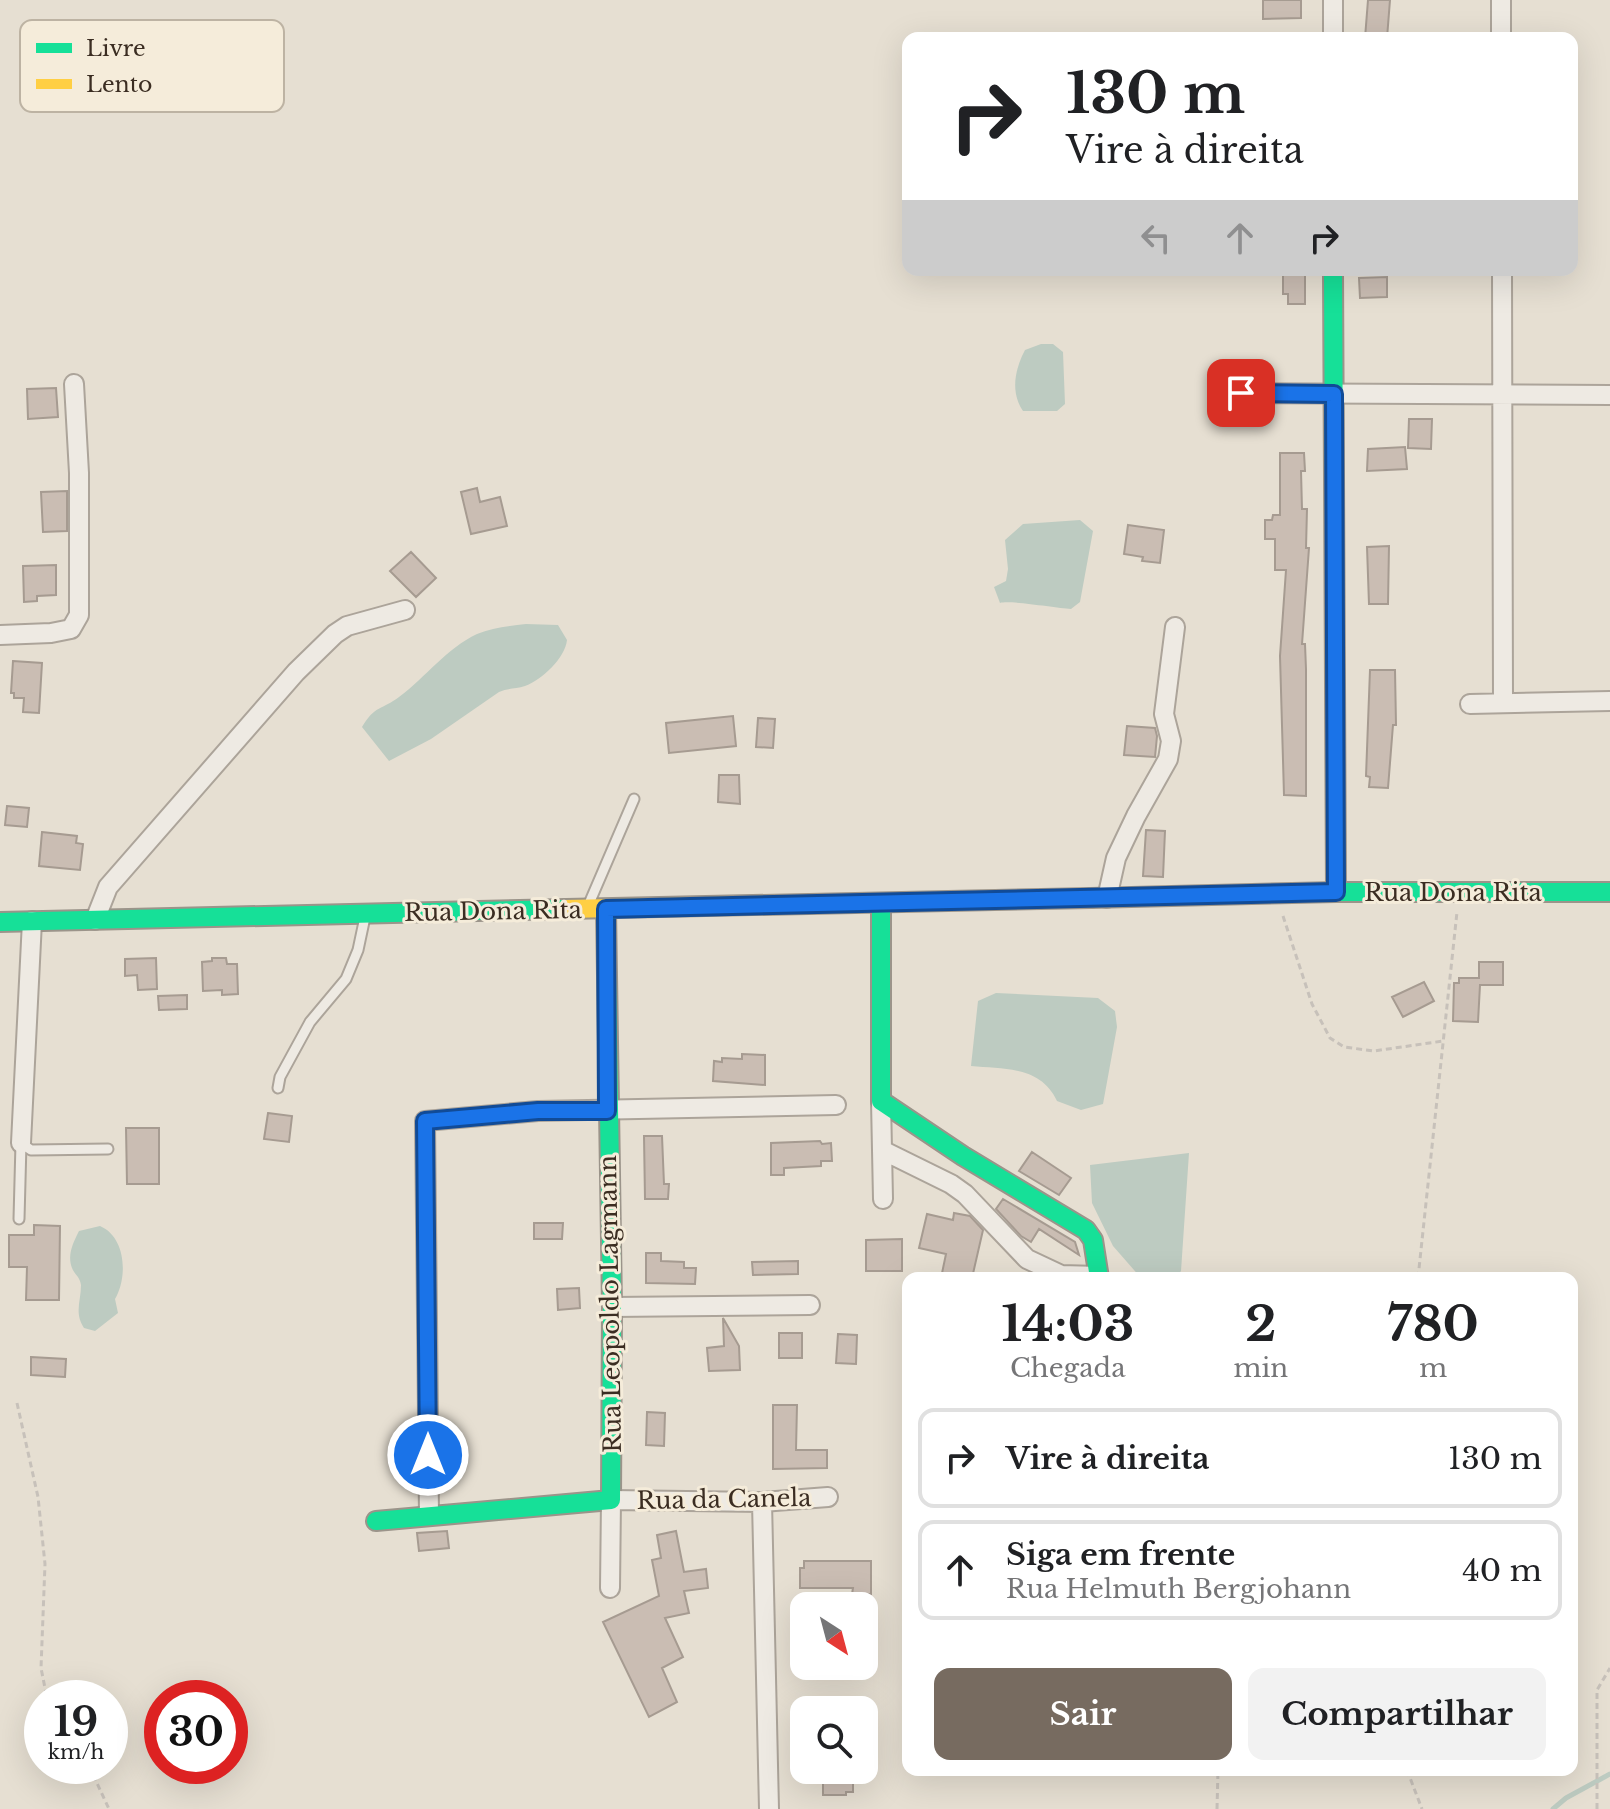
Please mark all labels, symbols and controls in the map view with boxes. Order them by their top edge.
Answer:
legend [20,20,284,112]
text: Livre [86,35,146,62]
text: 130 m [1066,59,1245,128]
icon: right [934,64,1038,168]
text: Lento [86,71,152,98]
text: Vire à direita [1066,128,1304,173]
icon: left [1134,216,1178,260]
icon: ahead [1218,216,1262,260]
icon: right [1302,216,1346,260]
pin [1207,359,1275,427]
icon: arrive [1219,371,1263,415]
street label: Rua Dona Rita [1364,878,1543,907]
street label: Rua Dona Rita [404,895,583,927]
street label: Rua Leopoldo Lagmann [593,1155,627,1453]
text: 14:03 [1001,1294,1134,1354]
text: 2 [1245,1294,1277,1354]
text: 780 [1387,1294,1479,1354]
text: Chegada [1010,1352,1126,1384]
text: min [1234,1352,1288,1384]
text: m [1419,1352,1447,1384]
position arrow [386,1413,470,1497]
icon: right [938,1436,982,1480]
text: Vire à direita [1006,1440,1210,1477]
text: 130 m [1448,1440,1542,1477]
street label: Rua da Canela [636,1483,812,1515]
text: Siga em frente [1006,1536,1235,1573]
icon: ahead [938,1548,982,1592]
text: 40 m [1462,1552,1542,1589]
text: Rua Helmuth Bergjohann [1006,1573,1351,1605]
north arrow [790,1592,878,1680]
map controls [790,1592,878,1784]
button: Sair [934,1668,1232,1760]
button: Compartilhar [1248,1668,1546,1760]
speed limit sign: 30 [144,1680,248,1784]
button: search [790,1696,878,1784]
text: 19 [54,1697,98,1747]
text: km/h [48,1740,104,1764]

